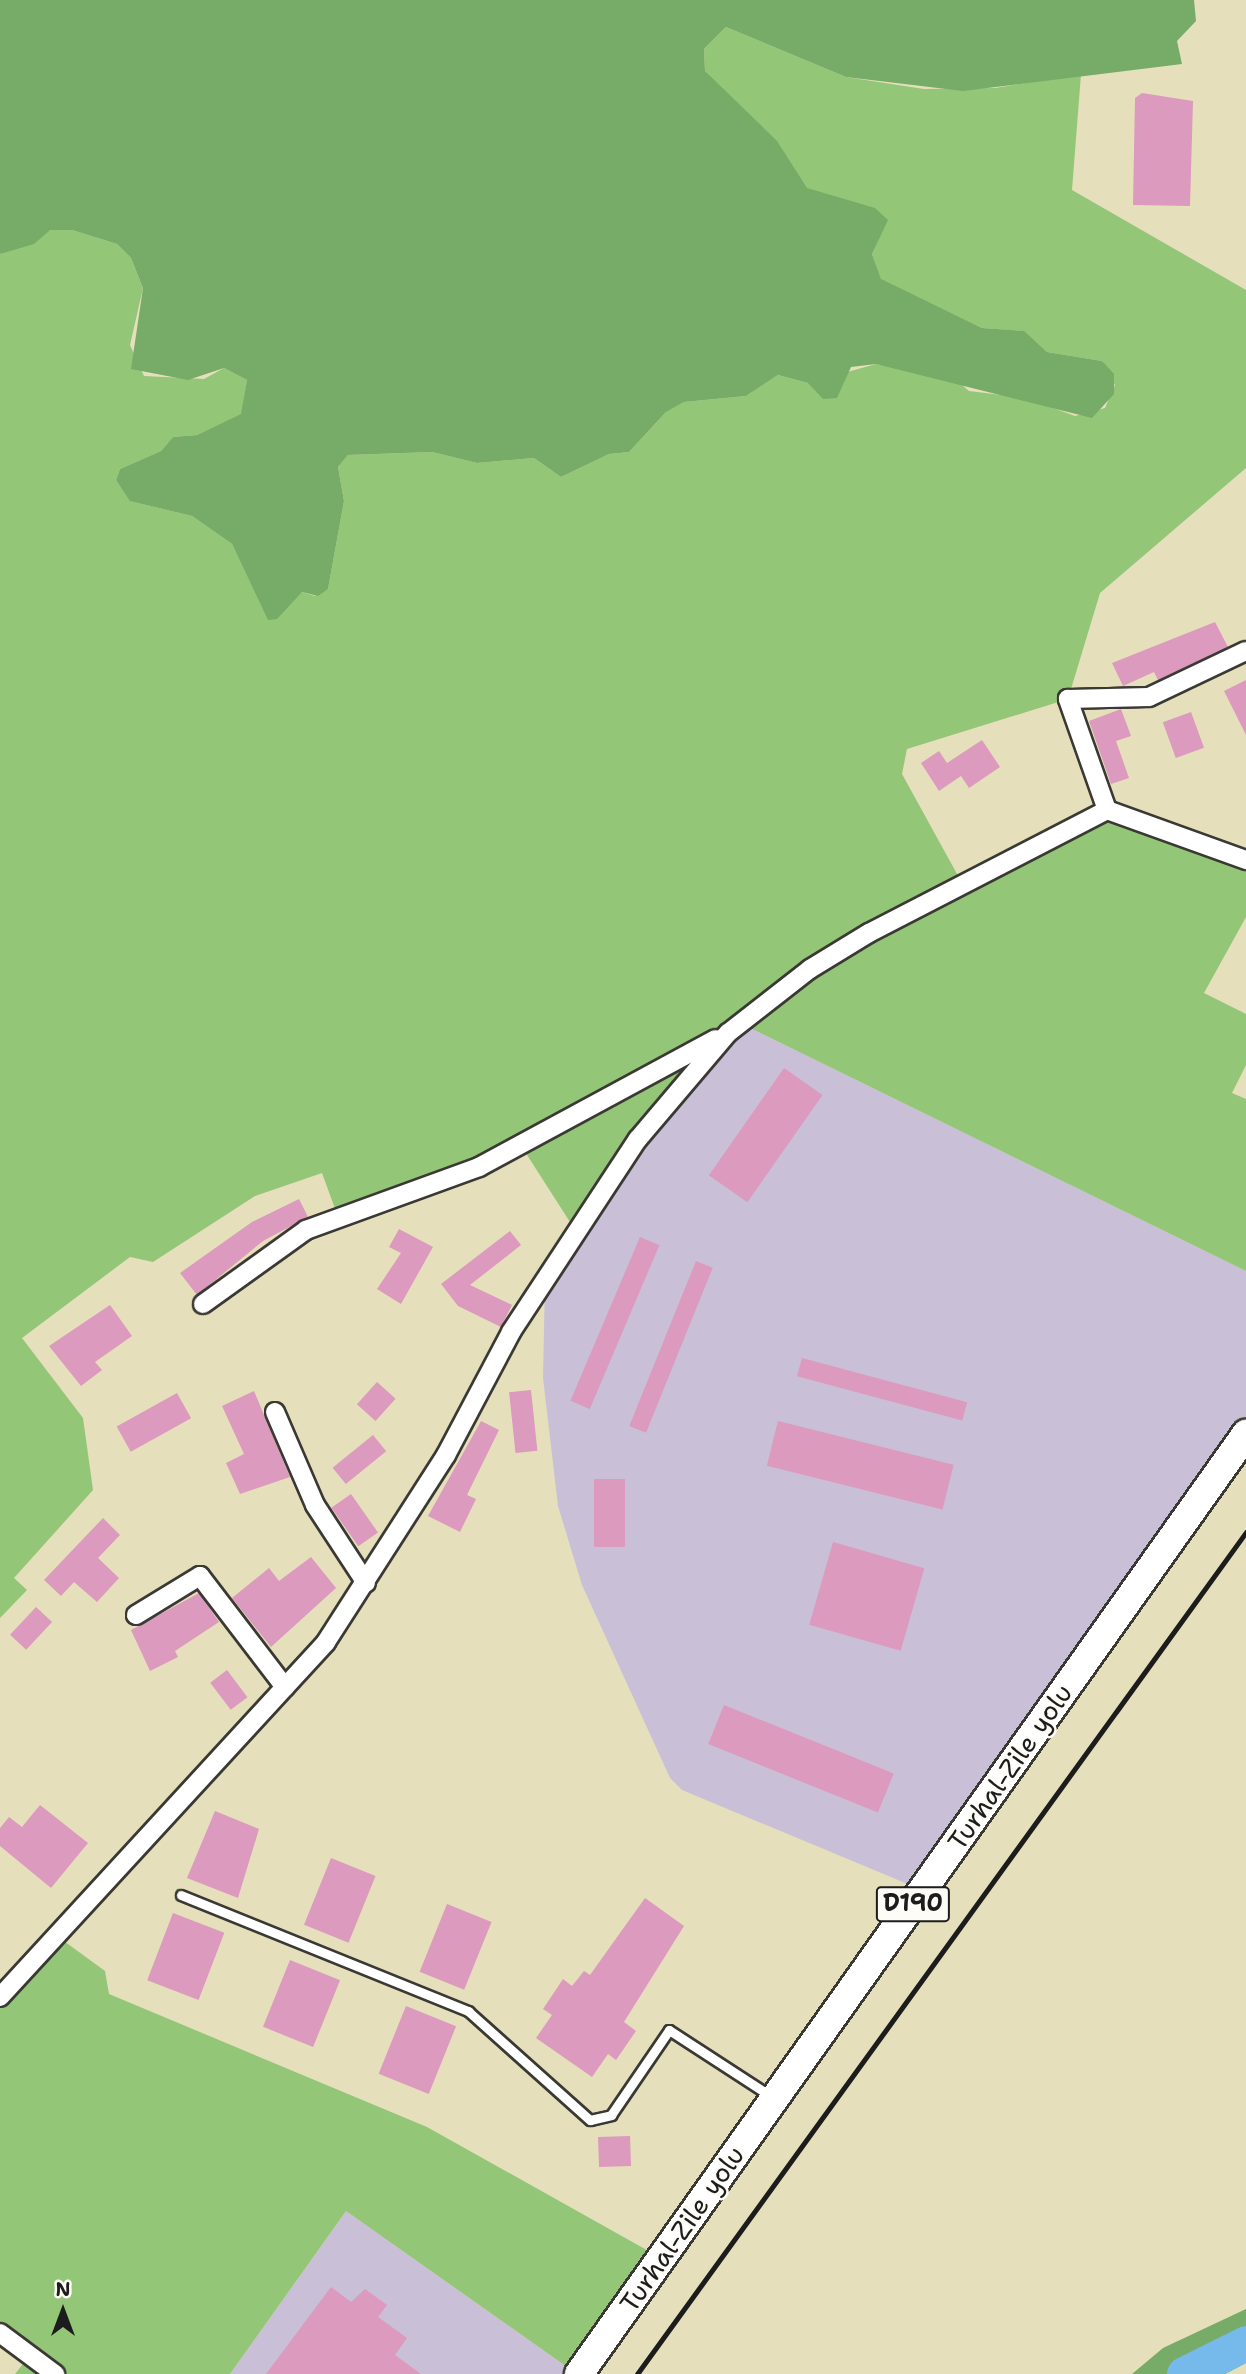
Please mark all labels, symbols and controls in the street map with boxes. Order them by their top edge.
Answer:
street label: Turhal-Zile yolu [941,1678,1079,1856]
road number: D190 [874,1884,951,1924]
street label: Turhal-Zile yolu [613,2140,751,2318]
north arrow [28,2276,98,2346]
text: N [55,2277,71,2302]

